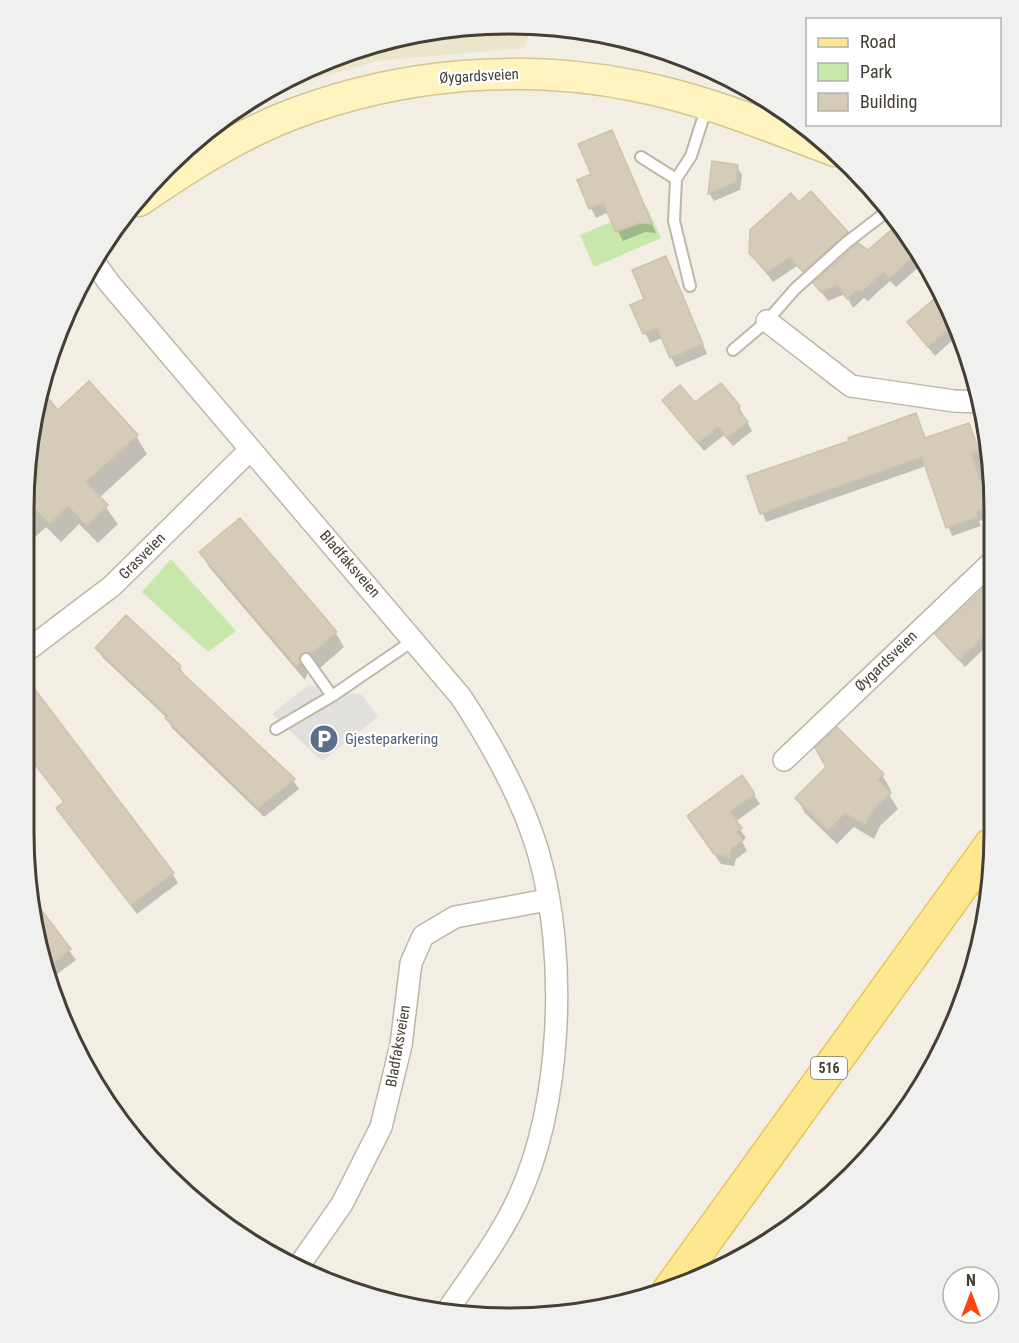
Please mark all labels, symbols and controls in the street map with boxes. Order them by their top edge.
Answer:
legend [806,18,1001,126]
text: Road [860,31,896,52]
text: Park [860,61,892,82]
street label: Øygardsveien [439,65,519,87]
text: Building [860,91,917,112]
street label: Bladfaksveien [316,527,384,601]
street label: Grasveien [115,529,169,583]
street label: Øygardsveien [851,627,921,695]
parking icon: Gjesteparkering [308,723,340,755]
place label: Gjesteparkering [345,730,438,748]
street label: Bladfaksveien [382,1004,414,1088]
road number: 516 [811,1057,847,1079]
north arrow [941,1265,1001,1325]
text: N [966,1271,976,1290]

